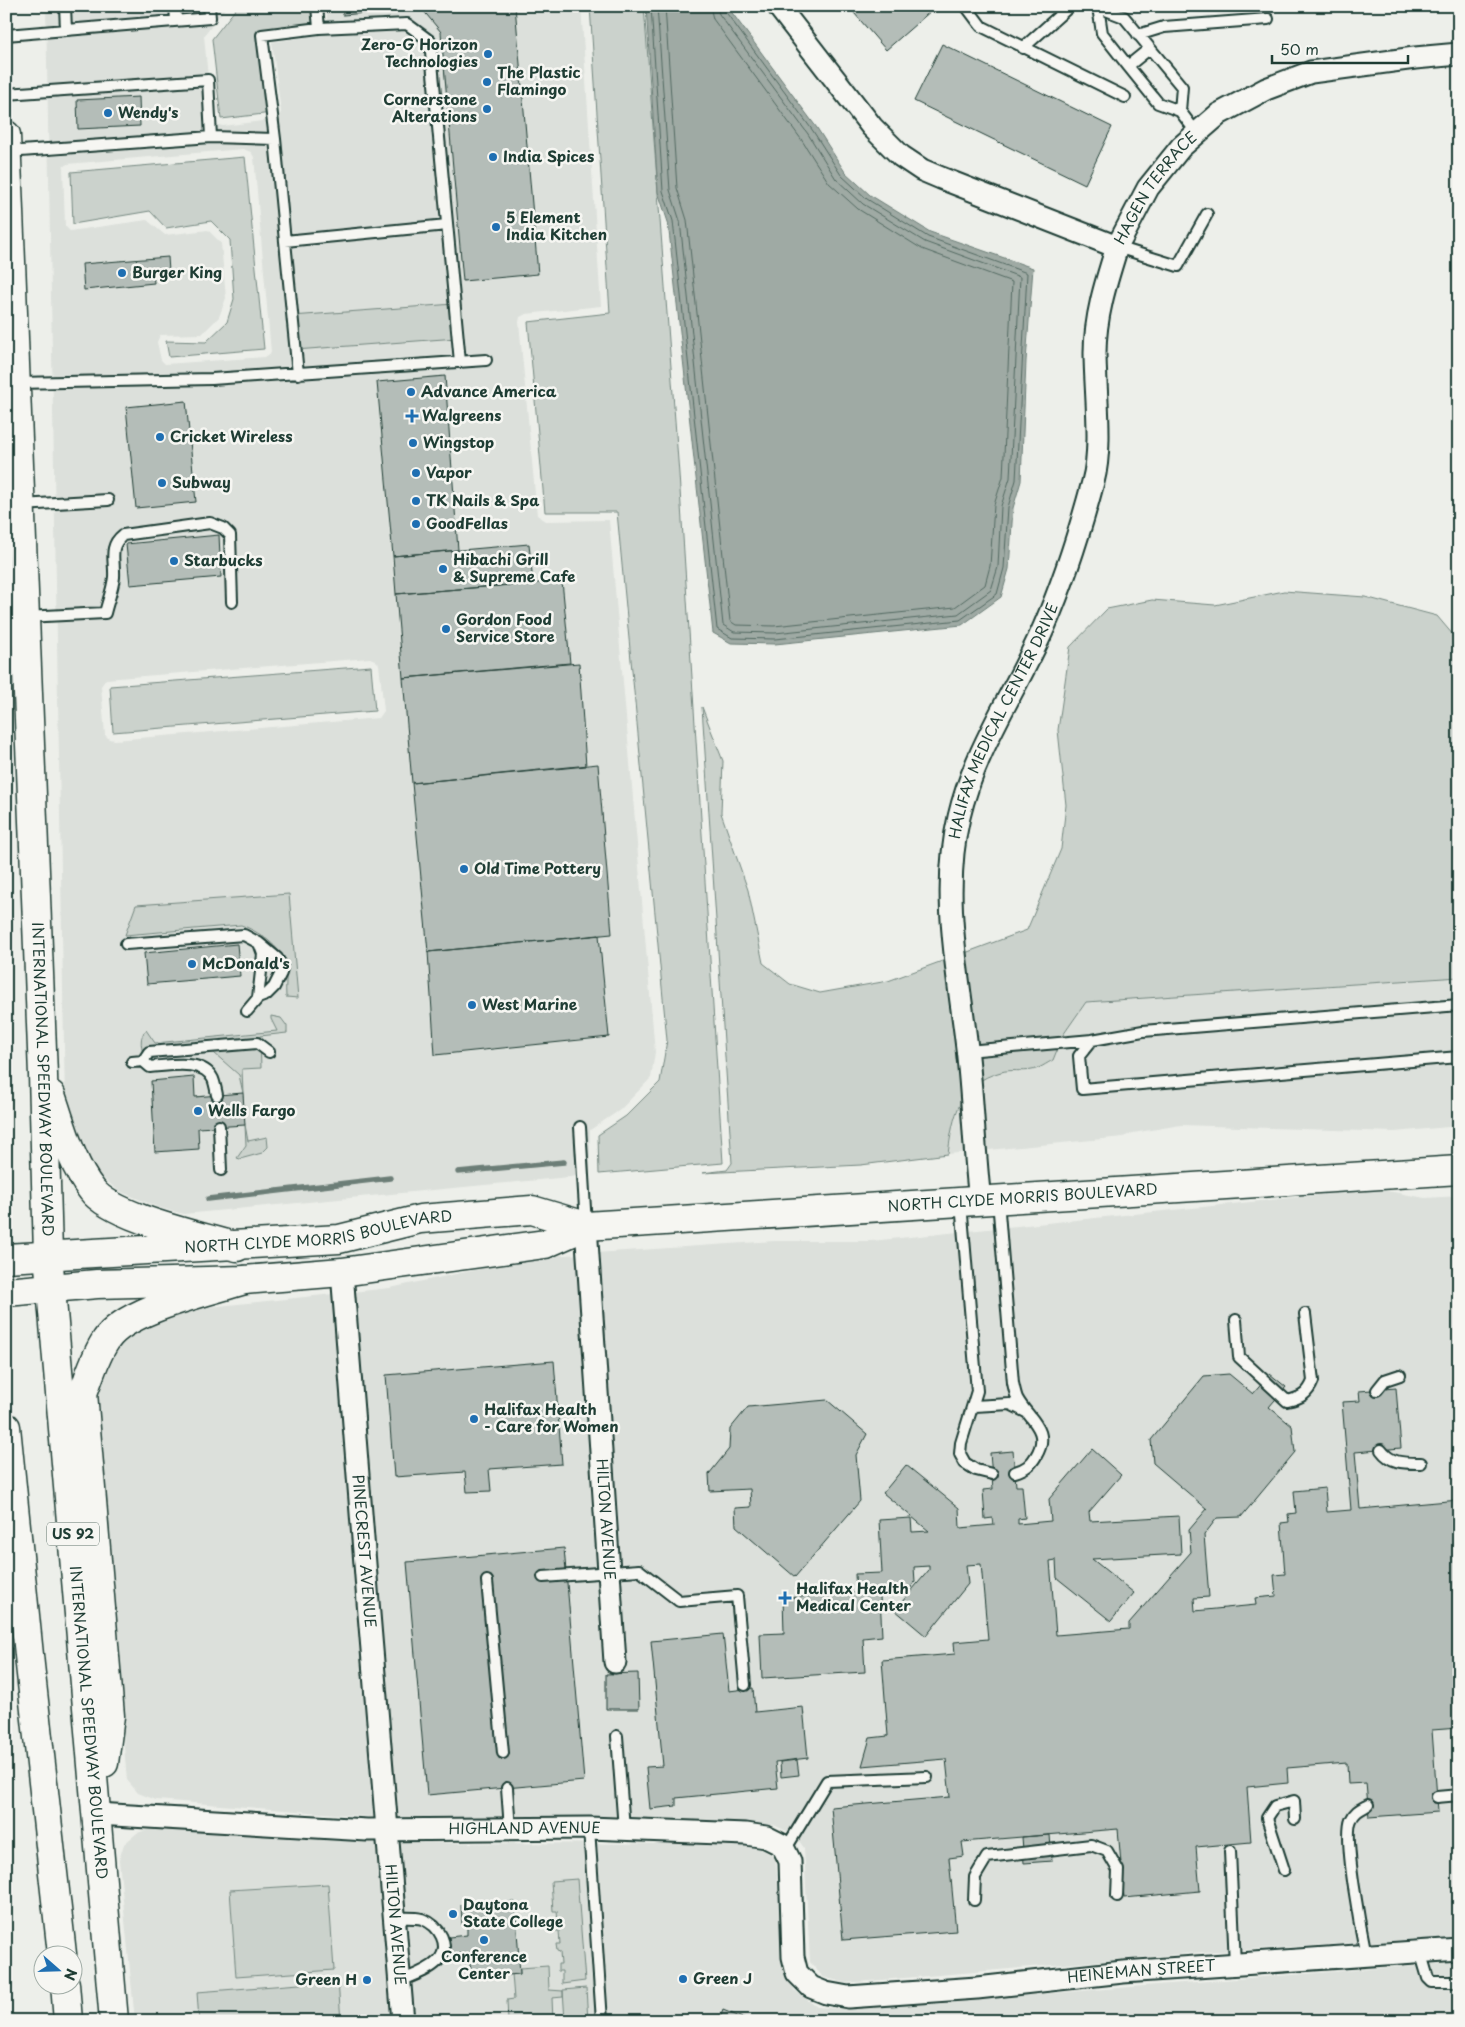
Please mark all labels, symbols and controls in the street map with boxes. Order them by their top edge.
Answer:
place label: Zero-G Horizon Technologies [361,32,478,72]
scale bar [1272,32,1409,64]
text: 50 m [1280,37,1319,60]
marker: Zero-G Horizon Technologies [482,48,494,60]
place label: The Plastic Flamingo [497,60,581,100]
marker: The Plastic Flamingo [481,76,493,88]
place label: Cornerstone Alterations [383,87,478,127]
place label: Wendy's [118,100,178,123]
marker: Cornerstone Alterations [481,103,493,115]
marker: Wendy's [102,107,114,119]
street label: HAGEN TERRACE [1107,125,1201,248]
place label: India Spices [503,144,594,167]
marker: India Spices [487,151,499,163]
place label: 5 Element India Kitchen [506,205,607,245]
marker: 5 Element India Kitchen [490,221,502,233]
place label: Burger King [132,260,222,283]
marker: Burger King [116,267,128,279]
place label: Advance America [421,379,557,402]
marker: Advance America [405,386,417,398]
place label: Walgreens [422,403,501,426]
marker: Walgreens [406,410,418,422]
place label: Cricket Wireless [170,424,293,447]
place label: Wingstop [423,430,494,453]
marker: Cricket Wireless [154,431,166,443]
marker: Wingstop [407,437,419,449]
place label: Vapor [426,460,472,483]
marker: Vapor [410,467,422,479]
place label: Subway [172,470,231,493]
marker: Subway [156,477,168,489]
place label: TK Nails & Spa [426,488,540,511]
marker: TK Nails & Spa [410,495,422,507]
place label: GoodFellas [426,511,508,534]
marker: GoodFellas [410,518,422,530]
place label: Hibachi Grill & Supreme Cafe [453,547,575,587]
place label: Starbucks [184,548,263,571]
marker: Starbucks [168,555,180,567]
marker: Hibachi Grill & Supreme Cafe [437,563,449,575]
street label: HALIFAX MEDICAL CENTER DRIVE [942,599,1063,840]
place label: Gordon Food Service Store [456,607,555,647]
marker: Gordon Food Service Store [440,623,452,635]
place label: Old Time Pottery [474,856,601,879]
marker: Old Time Pottery [458,863,470,875]
street label: INTERNATIONAL SPEEDWAY BOULEVARD [27,922,61,1237]
place label: McDonald's [202,951,290,974]
marker: McDonald's [186,958,198,970]
place label: West Marine [482,992,578,1015]
marker: West Marine [466,999,478,1011]
place label: Wells Fargo [208,1098,296,1121]
marker: Wells Fargo [192,1105,204,1117]
street label: NORTH CLYDE MORRIS BOULEVARD [887,1176,1158,1217]
street label: NORTH CLYDE MORRIS BOULEVARD [184,1203,453,1258]
place label: Halifax Health - Care for Women [484,1397,619,1437]
marker: Halifax Health - Care for Women [468,1413,480,1425]
street label: HILTON AVENUE [592,1458,623,1581]
street label: PINECREST AVENUE [348,1473,383,1629]
road number: US 92 [47,1522,99,1546]
street label: INTERNATIONAL SPEEDWAY BOULEVARD [65,1565,115,1880]
place label: Halifax Health Medical Center [796,1576,911,1616]
marker: Halifax Health Medical Center [778,1591,792,1605]
street label: HIGHLAND AVENUE [448,1815,601,1839]
street label: HILTON AVENUE [380,1863,413,1986]
place label: Daytona State College [463,1892,563,1932]
marker: Daytona State College [447,1908,459,1920]
marker: Conference Center [478,1934,490,1946]
north arrow [32,1944,82,1994]
place label: Conference Center [441,1944,527,1984]
street label: HEINEMAN STREET [1066,1953,1217,1988]
text: N [59,1966,82,1983]
place label: Green J [693,1966,752,1989]
place label: Green H [295,1967,357,1990]
marker: Green J [677,1973,689,1985]
marker: Green H [361,1974,373,1986]

